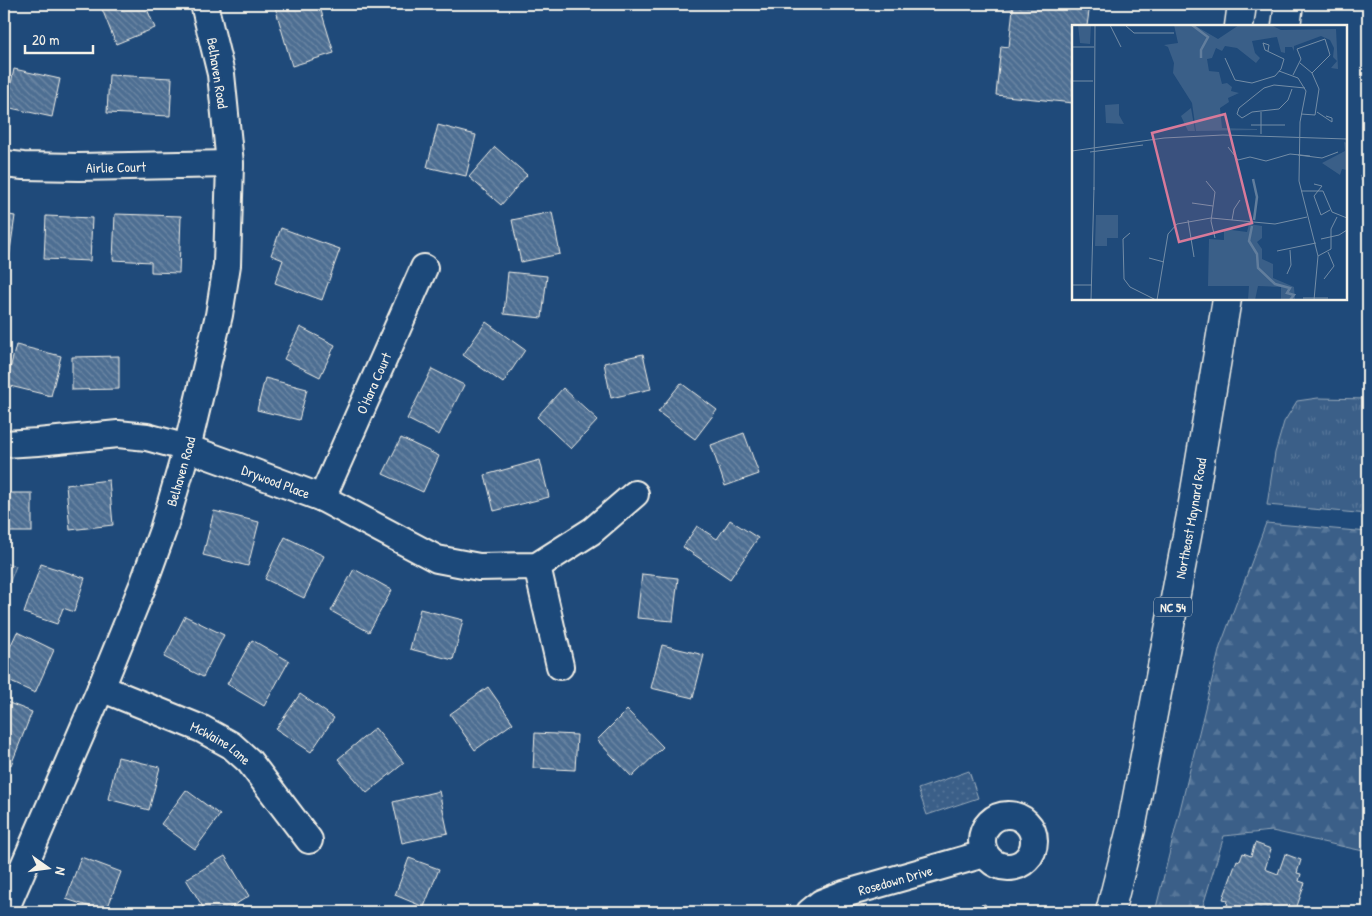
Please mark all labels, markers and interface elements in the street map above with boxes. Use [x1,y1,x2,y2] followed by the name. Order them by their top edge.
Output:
[25,22,92,54] scale bar
[1072,25,1347,300] inset map
[32,29,59,50] text: 20 m
[203,36,233,110] street label: Belhaven Road
[86,156,146,176] street label: Airlie Court
[351,349,395,417] street label: O'Hara Court
[161,434,199,508] street label: Belhaven Road
[1170,456,1210,580] street label: Northeast Maynard Road
[239,459,313,502] street label: Drywood Place
[1154,598,1192,616] road number: NC 54
[188,716,256,769] street label: McWaine Lane
[22,844,72,894] north arrow
[856,860,935,899] street label: Rosedown Drive
[51,865,71,878] text: N

